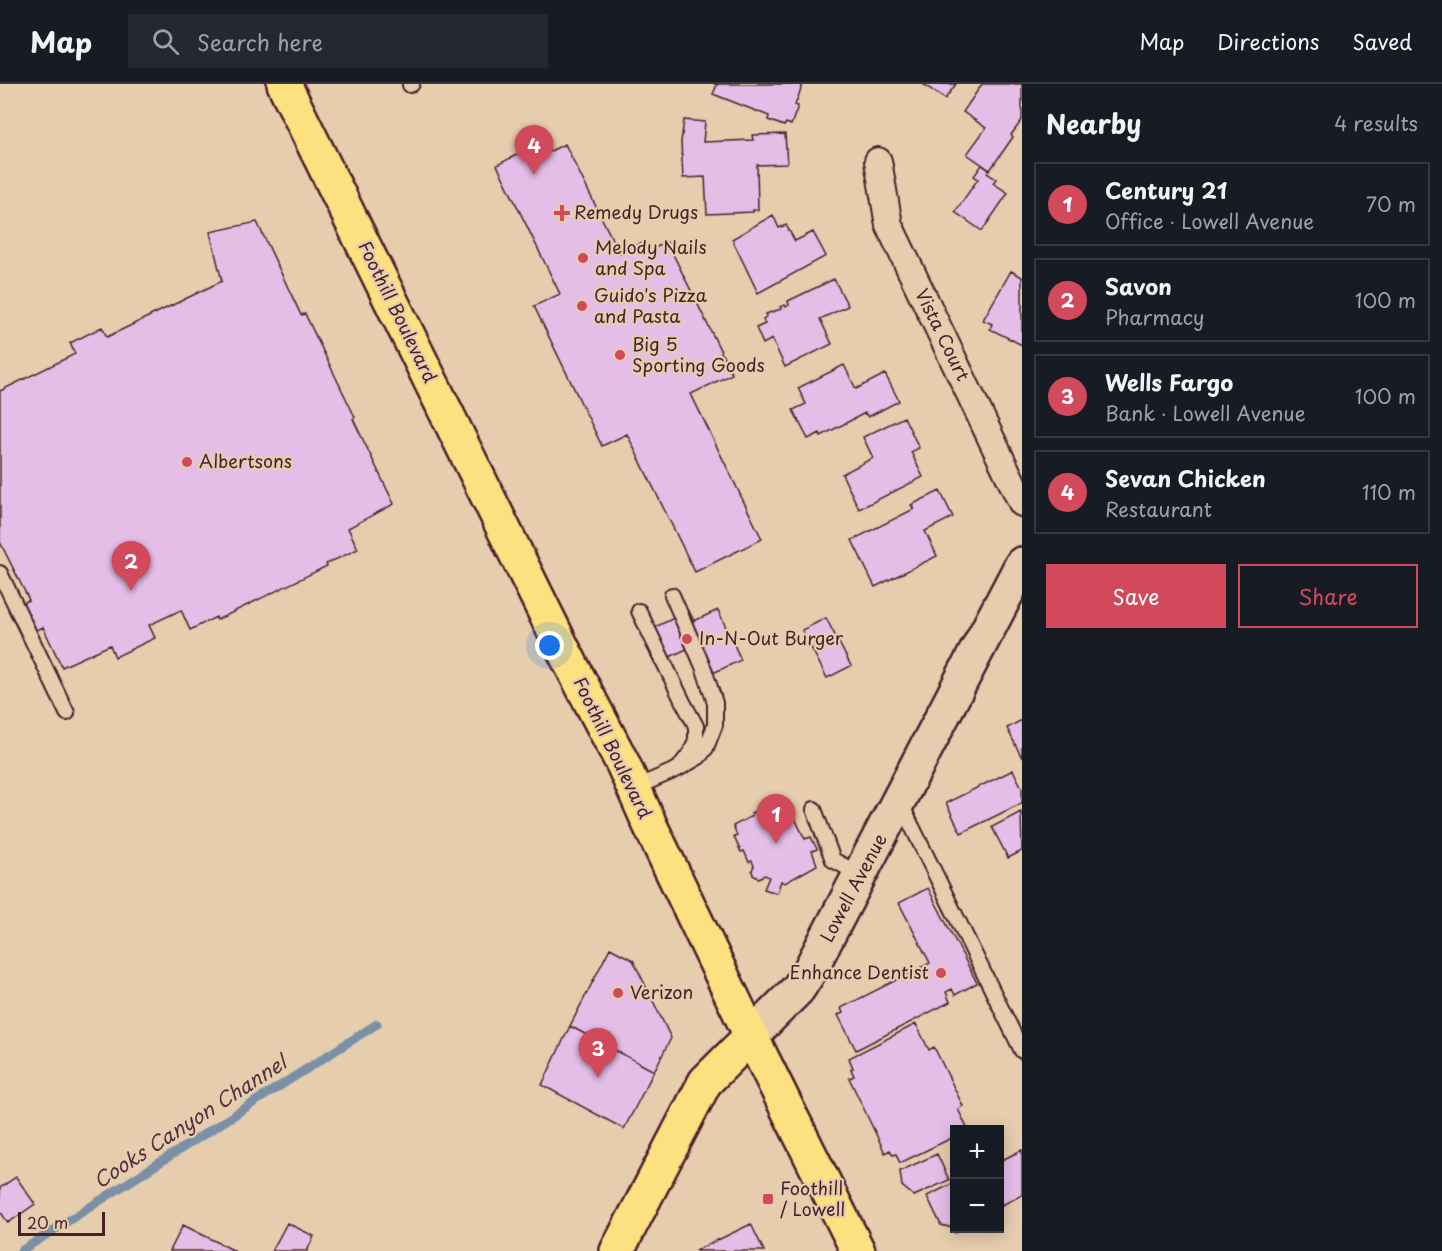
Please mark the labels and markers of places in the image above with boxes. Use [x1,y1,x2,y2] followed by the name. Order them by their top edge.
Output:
[514,126,554,175] pin: 4
[574,198,698,225] place label: Remedy Drugs
[555,206,569,220] marker: Remedy Drugs
[595,233,707,281] place label: Melody Nails and Spa
[576,251,590,265] marker: Melody Nails and Spa
[594,281,708,329] place label: Guido's Pizza and Pasta
[575,299,589,313] marker: Guido's Pizza and Pasta
[632,330,765,378] place label: Big 5 Sporting Goods
[613,348,627,362] marker: Big 5 Sporting Goods
[199,447,292,474] place label: Albertsons
[180,455,194,469] marker: Albertsons
[112,542,150,591] pin: 2
[699,624,844,651] place label: In-N-Out Burger
[680,632,694,646] marker: In-N-Out Burger
[756,794,796,844] pin: 1
[790,958,929,985] place label: Enhance Dentist
[934,966,948,980] marker: Enhance Dentist
[630,978,693,1005] place label: Verizon
[611,986,625,1000] marker: Verizon
[578,1028,618,1078] pin: 3
[780,1174,845,1222] place label: Foothill / Lowell
[761,1192,775,1206] marker: Foothill / Lowell

